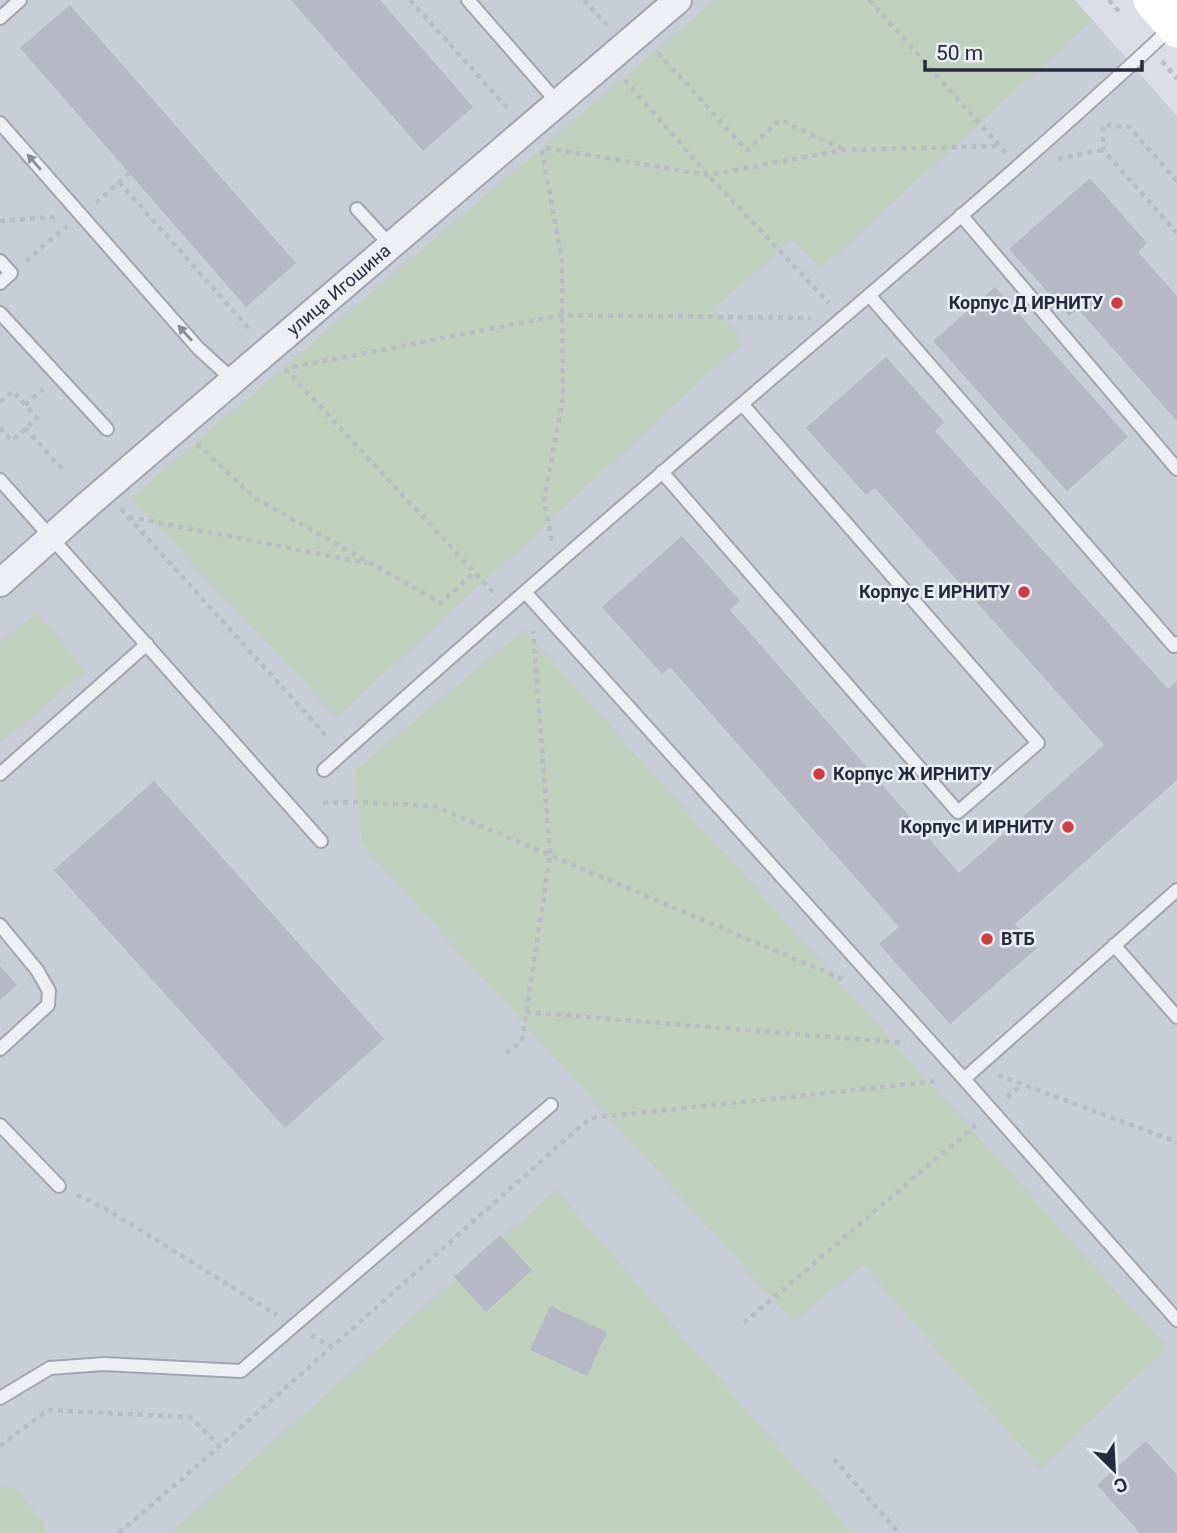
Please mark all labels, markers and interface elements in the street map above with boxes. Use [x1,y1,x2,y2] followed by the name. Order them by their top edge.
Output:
[925,28,1142,72] scale bar
[936,41,983,65] text: 50 m
[27,154,42,171] one-way arrow
[282,240,395,340] street label: улица Игошина
[949,292,1104,313] place label: Корпус Д ИРНИТУ
[1109,295,1125,311] marker: Корпус Д ИРНИТУ
[177,324,193,342] one-way arrow
[859,581,1011,602] place label: Корпус Е ИРНИТУ
[1016,584,1032,600] marker: Корпус Е ИРНИТУ
[833,763,993,784] place label: Корпус Ж ИРНИТУ
[811,766,827,782] marker: Корпус Ж ИРНИТУ
[900,816,1055,837] place label: Корпус И ИРНИТУ
[1060,819,1076,835] marker: Корпус И ИРНИТУ
[1001,928,1035,949] place label: ВТБ
[979,931,995,947] marker: ВТБ
[1079,1435,1149,1505] north arrow
[1110,1472,1131,1498] text: С

